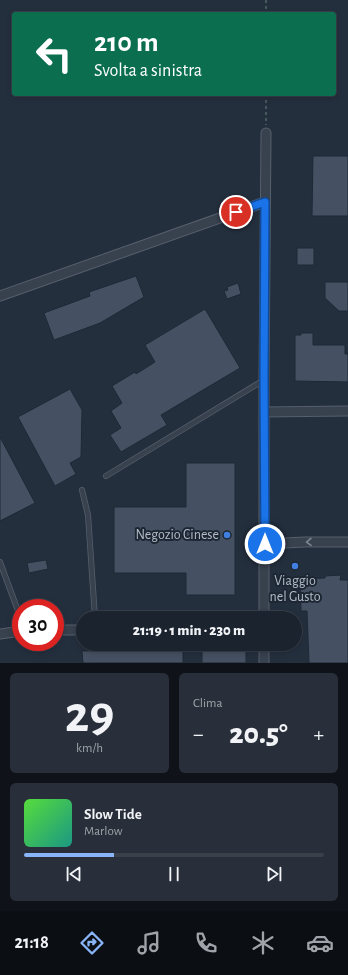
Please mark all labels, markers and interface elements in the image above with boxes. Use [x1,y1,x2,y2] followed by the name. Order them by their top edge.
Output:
[28,28,80,80] icon: left
[94,29,159,57] text: 210 m
[94,62,202,80] text: Svolta a sinistra
[219,195,253,229] pin
[225,201,247,223] icon: arrive
[244,523,286,565] position arrow
[136,528,219,542] place label: Negozio Cinese
[222,530,232,540] marker: Negozio Cinese
[306,538,312,546] one-way arrow
[290,561,300,571] marker: Viaggio nel Gusto
[269,574,321,604] place label: Viaggio nel Gusto
[12,599,64,651] speed limit sign: 30
[133,623,245,638] text: 21:19 · 1 min · 230 m
[65,689,114,741] text: 29
[193,697,223,710] text: Clima
[229,719,288,749] text: 20.5°
[193,723,204,745] text: −
[313,723,324,745] text: +
[76,742,103,755] text: km/h
[84,807,142,822] text: Slow Tide
[84,825,122,838] text: Marlow
[63,863,85,885] icon: previous
[163,863,185,885] icon: pause
[263,863,285,885] icon: next
[78,929,106,957] icon: directions
[135,929,163,957] icon: music
[192,929,220,957] icon: phone
[249,929,277,957] icon: climate
[306,929,334,957] icon: car
[14,934,49,952] text: 21:18

